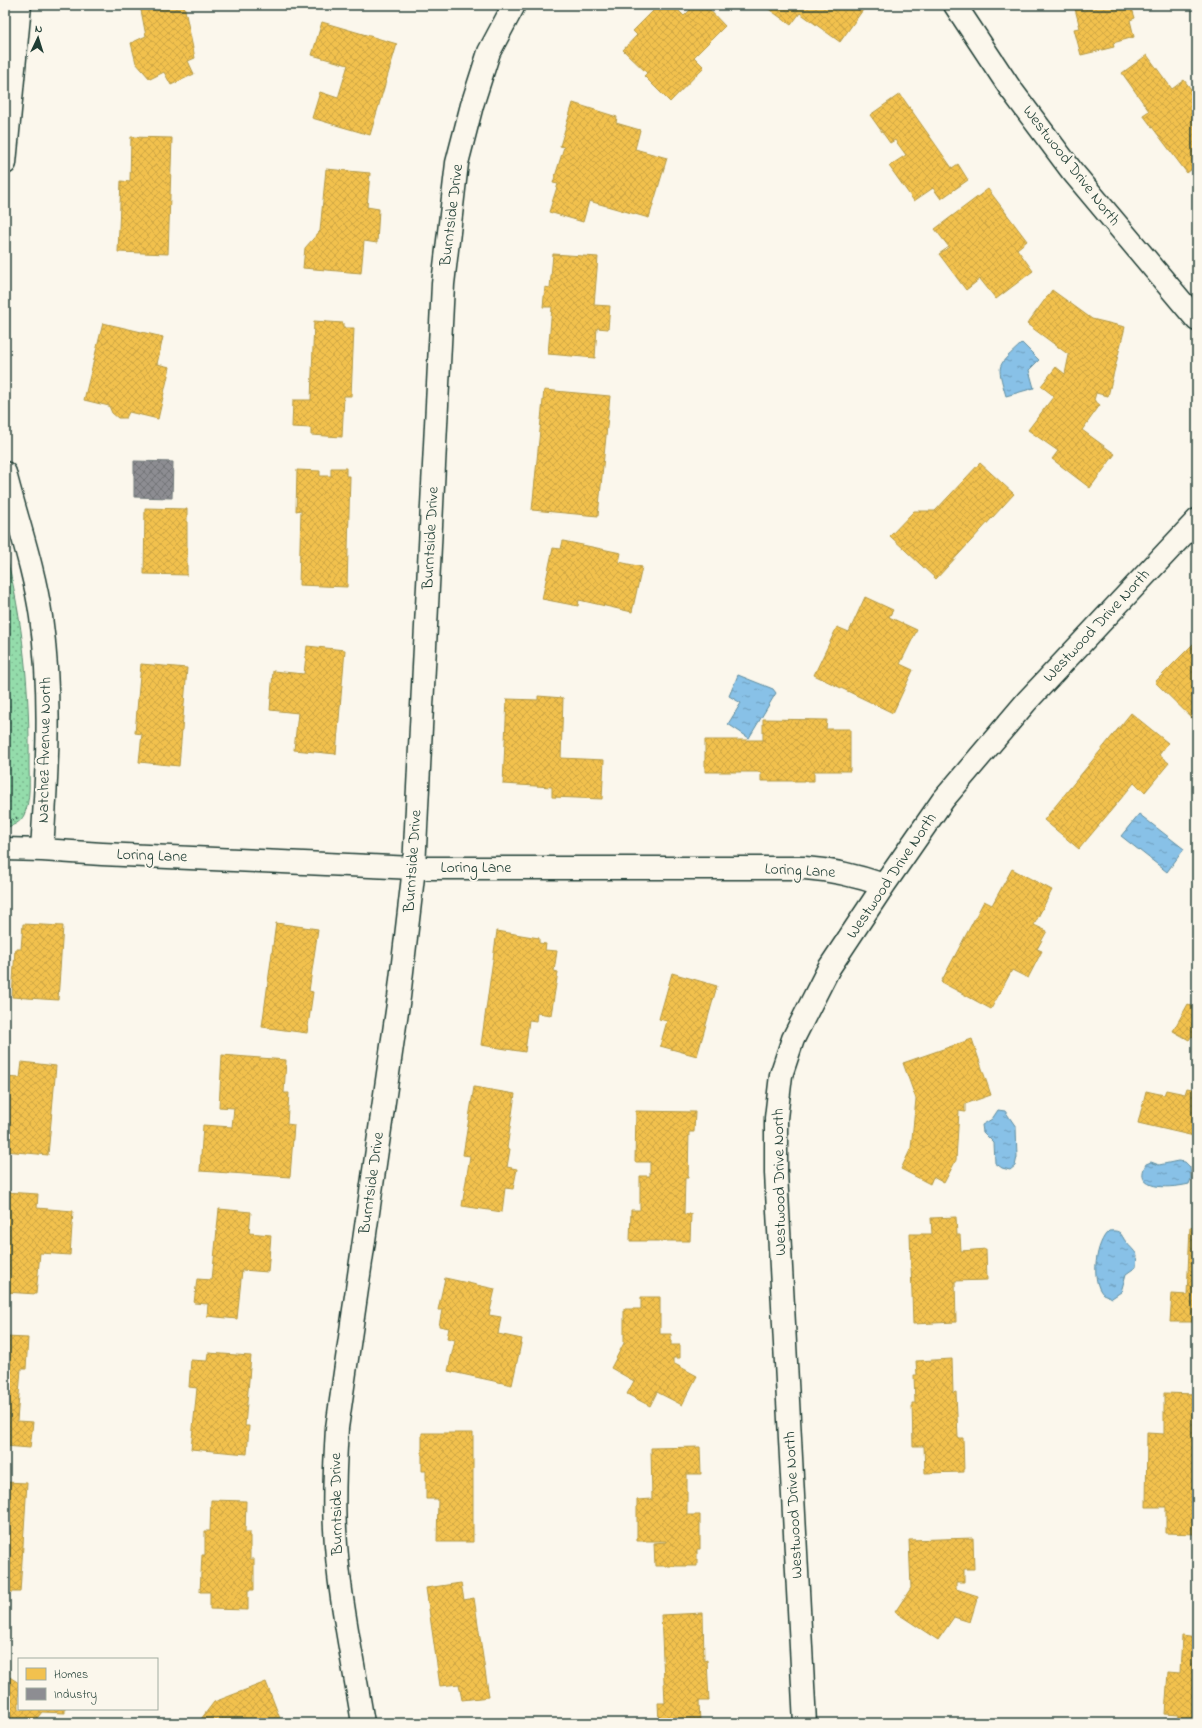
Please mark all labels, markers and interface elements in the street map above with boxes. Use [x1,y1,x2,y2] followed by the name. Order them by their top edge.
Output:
[18,18,58,58] north arrow
[34,21,43,37] text: N
[1016,100,1126,232] street label: Westwood Drive North
[434,162,470,268] street label: Burntside Drive
[416,485,446,591] street label: Burntside Drive
[1038,564,1156,688] street label: Westwood Drive North
[32,677,58,823] street label: Natchez Avenue North
[397,808,429,914] street label: Burntside Drive
[841,808,943,944] street label: Westwood Drive North
[116,843,189,869] street label: Loring Lane
[441,856,512,880] street label: Loring Lane
[764,857,837,885] street label: Loring Lane
[767,1108,793,1256] street label: Westwood Drive North
[353,1130,391,1237] street label: Burntside Drive
[778,1431,810,1579] street label: Westwood Drive North
[324,1452,350,1557] street label: Burntside Drive
[18,1658,158,1710] legend
[54,1666,88,1684] text: Homes
[54,1686,97,1705] text: Industry

